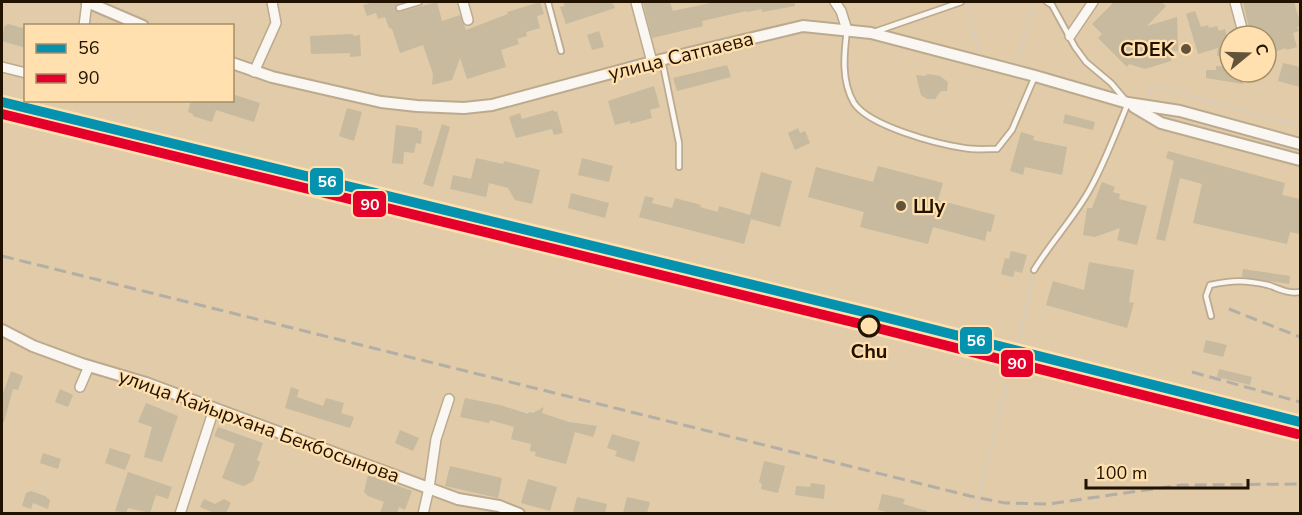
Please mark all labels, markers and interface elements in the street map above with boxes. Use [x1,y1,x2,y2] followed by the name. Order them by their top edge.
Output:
[24,24,234,102] legend
[1218,24,1278,84] north arrow
[606,25,756,87] street label: улица Сатпаева
[78,36,100,60] text: 56
[1120,36,1175,63] place label: CDEK
[1249,41,1273,58] text: С
[1179,42,1193,56] marker: CDEK
[78,66,100,90] text: 90
[309,167,344,196] line badge: 56
[317,171,337,193] text: 56
[352,190,387,218] line badge: 90
[913,193,945,220] place label: Шу
[360,194,380,216] text: 90
[894,199,908,213] marker: Шу
[858,315,880,337] marker: Chu
[959,326,993,355] line badge: 56
[966,330,986,352] text: 56
[851,338,887,365] place label: Chu
[1000,349,1034,378] line badge: 90
[1007,353,1027,375] text: 90
[115,362,403,490] street label: улица Кайырхана Бекбосынова
[1086,452,1248,490] scale bar
[1095,461,1147,485] text: 100 m

